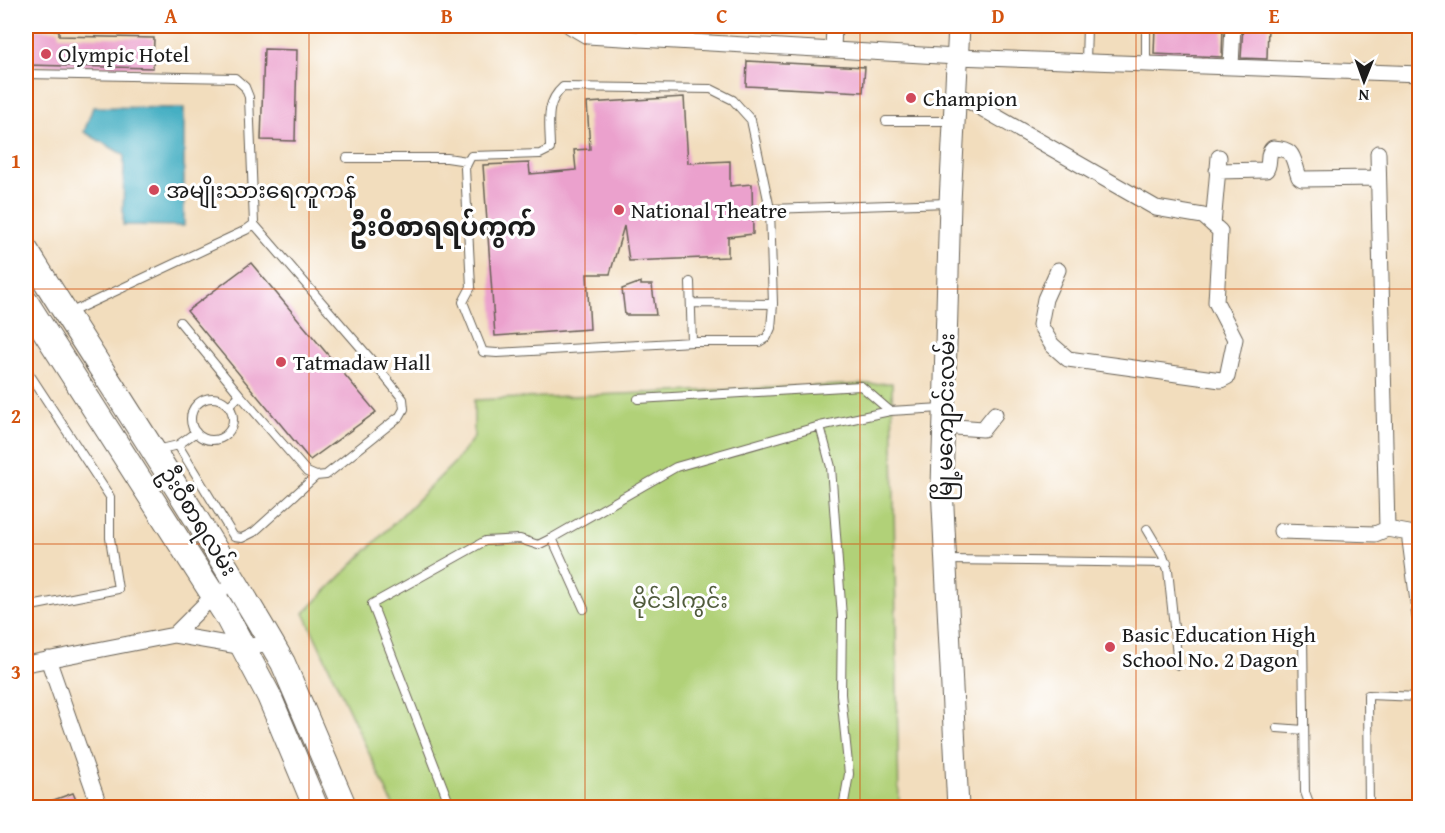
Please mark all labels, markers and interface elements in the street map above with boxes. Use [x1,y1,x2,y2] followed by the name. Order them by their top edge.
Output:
[165,1,178,30] text: A
[441,1,453,30] text: B
[716,1,728,30] text: C
[991,1,1005,30] text: D
[1269,1,1280,30] text: E
[58,38,189,70] place label: Olympic Hotel
[39,47,53,61] marker: Olympic Hotel
[1334,51,1394,111] north arrow
[923,82,1018,114] place label: Champion
[1358,84,1369,108] text: N
[904,91,918,105] marker: Champion
[11,146,21,175] text: 1
[166,174,357,209] place label: အမျိုးသားရေကူကန်
[147,183,161,197] marker: အမျိုးသားရေကူကန်
[631,194,787,226] place label: National Theatre
[612,203,626,217] marker: National Theatre
[350,207,536,249] district label: ဦးဝိစာရရပ်ကွက်
[928,333,965,501] street label: မြို့မကျောင်းလမ်း
[293,346,431,378] place label: Tatmadaw Hall
[274,355,288,369] marker: Tatmadaw Hall
[11,401,21,430] text: 2
[151,460,245,583] street label: ဦးဝီစာရလမ်း
[632,584,728,618] park label: မိုင်ဒါကွင်း
[1122,618,1316,675] place label: Basic Education High School No. 2 Dagon
[1103,640,1117,654] marker: Basic Education High School No. 2 Dagon
[11,657,21,686] text: 3

